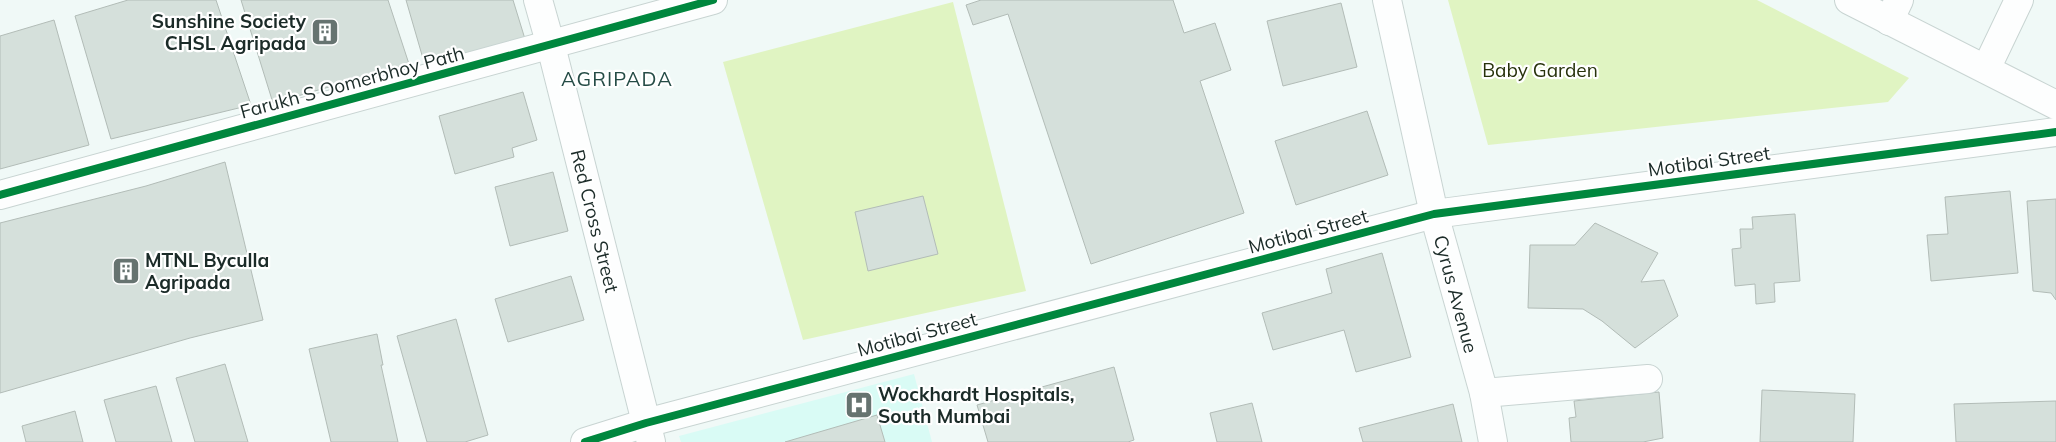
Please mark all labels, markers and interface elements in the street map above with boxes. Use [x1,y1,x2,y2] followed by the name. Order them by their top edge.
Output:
[152,9,307,55] place label: Sunshine Society CHSL Agripada
[310,17,340,47] building icon: Sunshine Society CHSL Agripada
[237,41,467,123] street label: Farukh S Oomerbhoy Path
[1482,58,1598,82] park label: Baby Garden
[561,66,673,91] district label: AGRIPADA
[1646,141,1772,181] street label: Motibai Street
[566,147,624,295] street label: Red Cross Street
[1245,203,1371,259] street label: Motibai Street
[1429,232,1483,356] street label: Cyrus Avenue
[145,248,269,294] place label: MTNL Byculla Agripada
[111,256,141,286] building icon: MTNL Byculla Agripada
[854,306,980,362] street label: Motibai Street
[878,382,1074,428] place label: Wockhardt Hospitals, South Mumbai
[844,390,874,420] hospital icon: Wockhardt Hospitals, South Mumbai

